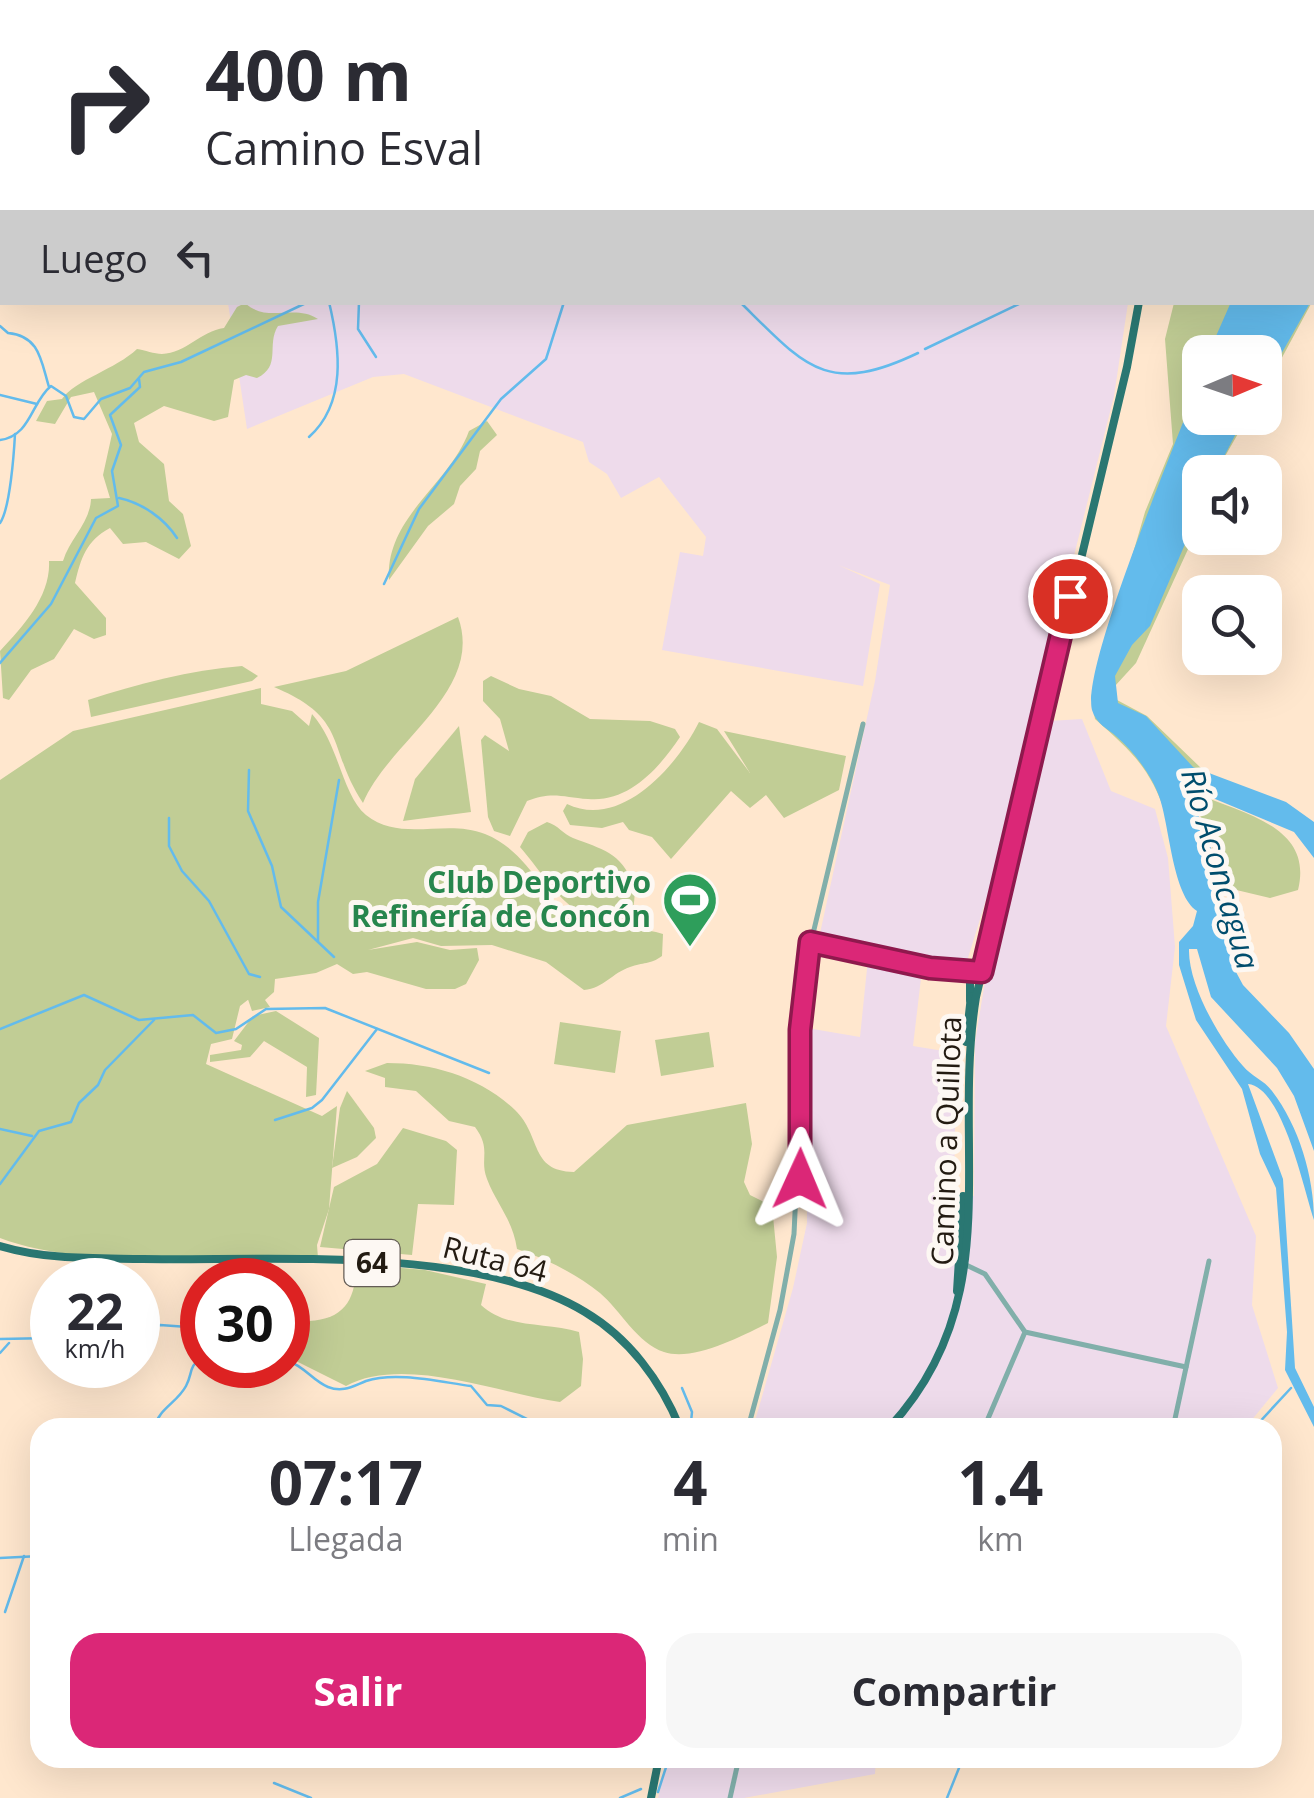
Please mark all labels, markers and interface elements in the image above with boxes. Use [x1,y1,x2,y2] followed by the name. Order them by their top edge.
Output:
[205,26,412,122] text: 400 m
[40,40,170,170] icon: right
[205,117,483,178] text: Camino Esval
[168,230,223,285] icon: left
[40,232,148,284] text: Luego
[1182,335,1282,435] north arrow
[1182,335,1282,675] map controls
[1182,455,1282,555] button: sound
[1028,554,1113,639] pin
[1043,569,1098,624] icon: arrive
[1182,575,1282,675] button: search
[1172,763,1271,974] water label: Río Aconcagua
[351,861,651,936] place label: Club Deportivo Refinería de Concón
[660,870,720,949] sports icon: Club Deportivo Refinería de Concón
[921,1016,970,1266] street label: Camino a Quillota
[748,1127,852,1231] position arrow
[439,1226,552,1291] street label: Ruta 64
[344,1240,400,1286] road number: 64
[180,1258,310,1388] speed limit sign: 30
[66,1277,124,1345] text: 22
[65,1331,125,1365] text: km/h
[269,1441,423,1523] text: 07:17
[673,1441,707,1523] text: 4
[958,1441,1043,1523] text: 1.4
[288,1517,403,1560] text: Llegada
[662,1517,719,1560] text: min
[977,1517,1024,1560] text: km
[70,1633,646,1748] button: Salir
[666,1633,1242,1748] button: Compartir

